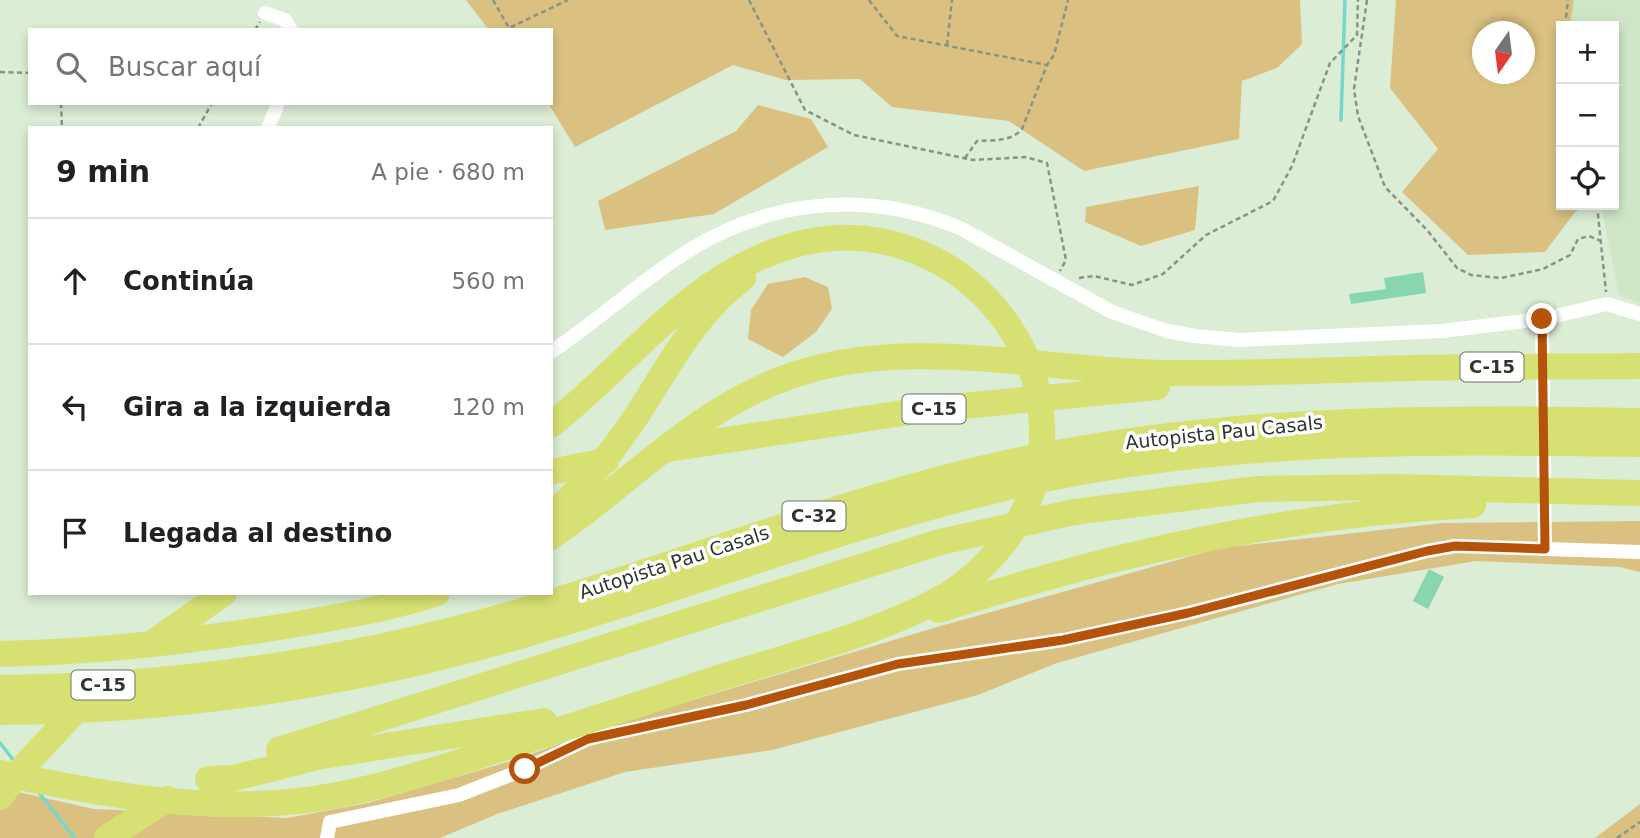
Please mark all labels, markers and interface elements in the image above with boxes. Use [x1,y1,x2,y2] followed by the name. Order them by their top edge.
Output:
[1472,21,1535,84] north arrow
[1556,21,1619,210] map controls
[1556,21,1619,84] button: +
[28,28,553,105] search box
[52,48,90,86] icon: search
[108,52,261,82] text: Buscar aquí
[1556,84,1619,147] button: −
[1556,147,1619,210] button: locate
[56,154,150,189] text: 9 min
[371,159,525,185] text: A pie · 680 m
[56,262,94,300] icon: ahead
[123,266,254,296] text: Continúa
[451,268,525,294] text: 560 m
[1526,303,1557,334] route end
[1460,352,1524,382] road number: C-15
[56,388,94,426] icon: left
[123,392,391,422] text: Gira a la izquierda
[451,394,525,420] text: 120 m
[902,394,965,424] road number: C-15
[1124,411,1324,453] street label: Autopista Pau Casals
[782,502,846,530] road number: C-32
[56,514,94,552] icon: arrive
[123,518,392,548] text: Llegada al destino
[576,521,772,603] street label: Autopista Pau Casals
[72,670,134,700] road number: C-15
[509,753,540,784] route start

